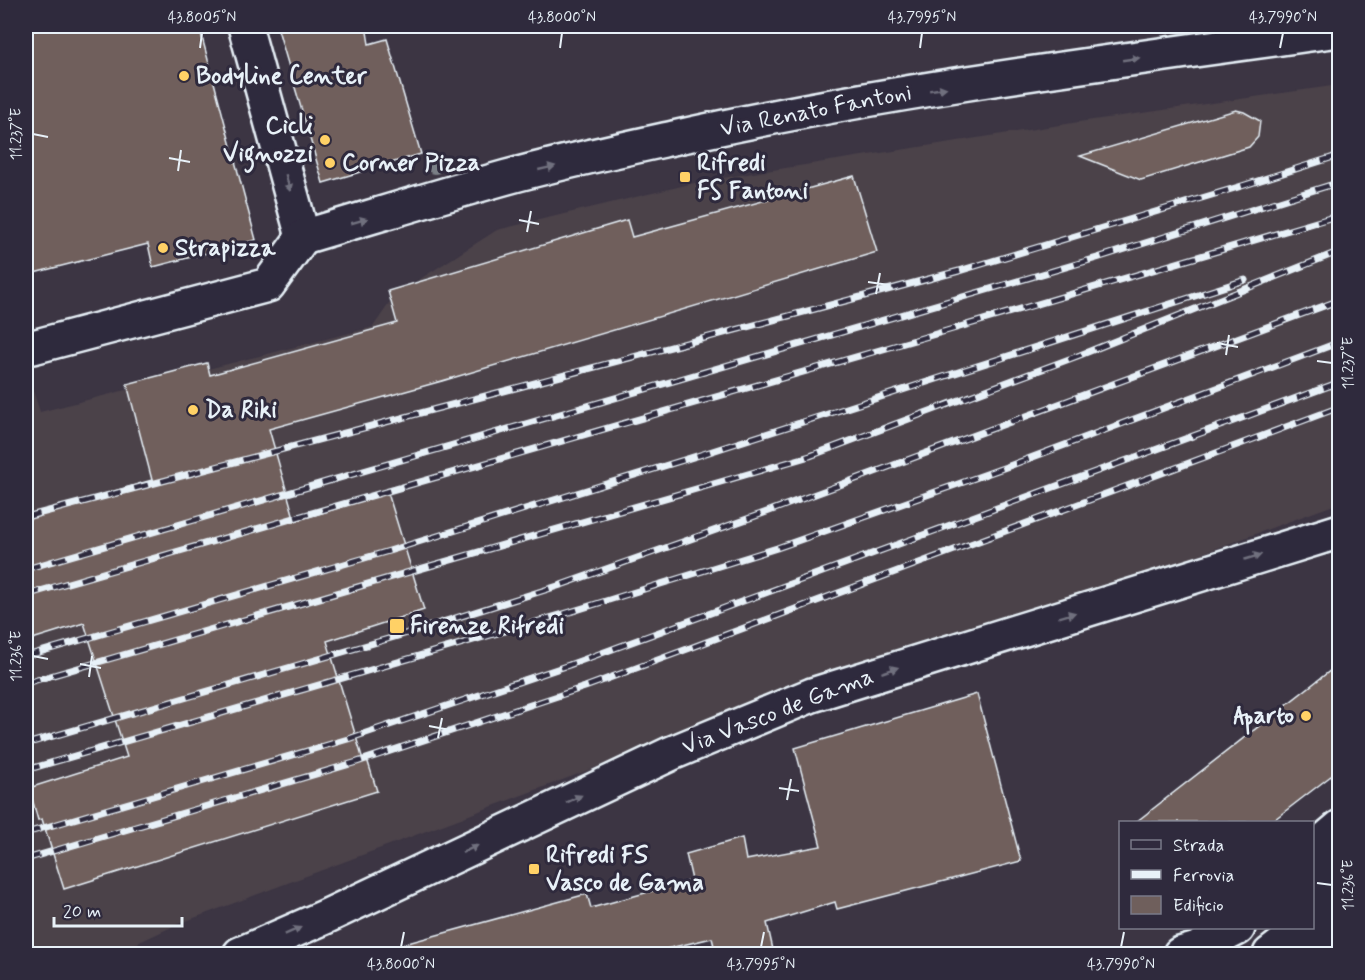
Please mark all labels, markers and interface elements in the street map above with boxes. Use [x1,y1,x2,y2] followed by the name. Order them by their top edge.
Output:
[168,8,236,28] text: 43.8005°N
[528,8,596,28] text: 43.8000°N
[888,8,956,28] text: 43.7995°N
[1249,8,1317,28] text: 43.7990°N
[1121,54,1140,63] one-way arrow
[196,61,368,92] place label: Bodyline Center
[177,69,191,83] marker: Bodyline Center
[718,77,914,145] street label: Via Renato Fantoni
[929,84,948,93] one-way arrow
[7,107,27,160] text: 11.237°E
[223,111,313,173] place label: Cicli Vignozzi
[318,133,332,147] marker: Cicli Vignozzi
[342,148,480,179] place label: Corner Pizza
[697,148,808,207] place label: Rifredi FS Fantoni
[323,156,337,170] marker: Corner Pizza
[538,162,556,172] one-way arrow
[678,170,692,184] marker: Rifredi FS Fantoni
[284,174,293,192] one-way arrow
[350,216,368,225] one-way arrow
[175,233,276,264] place label: Strapizza
[156,241,170,255] marker: Strapizza
[1339,336,1359,389] text: 11.237°E
[205,395,277,426] place label: Da Riki
[186,403,200,417] marker: Da Riki
[1244,552,1262,562] one-way arrow
[1058,610,1076,619] one-way arrow
[410,611,564,642] place label: Firenze Rifredi
[388,617,406,635] marker: Firenze Rifredi
[7,630,27,682] text: 11.236°E
[678,661,878,763] street label: Via Vasco de Gama
[881,665,899,675] one-way arrow
[1233,701,1294,735] place label: Aparto
[1299,709,1313,723] marker: Aparto
[566,795,583,804] one-way arrow
[1119,821,1314,929] legend
[1173,834,1224,858] text: Strada
[546,840,704,899] place label: Rifredi FS Vasco de Gama
[462,844,479,853] one-way arrow
[1339,859,1359,911] text: 11.236°E
[527,862,541,876] marker: Rifredi FS Vasco de Gama
[1173,864,1234,888] text: Ferrovia
[54,890,182,928] scale bar
[1173,894,1224,918] text: Edificio
[63,900,101,924] text: 20 m
[285,926,303,936] one-way arrow
[367,955,435,975] text: 43.8000°N
[727,955,795,975] text: 43.7995°N
[1087,955,1155,975] text: 43.7990°N

